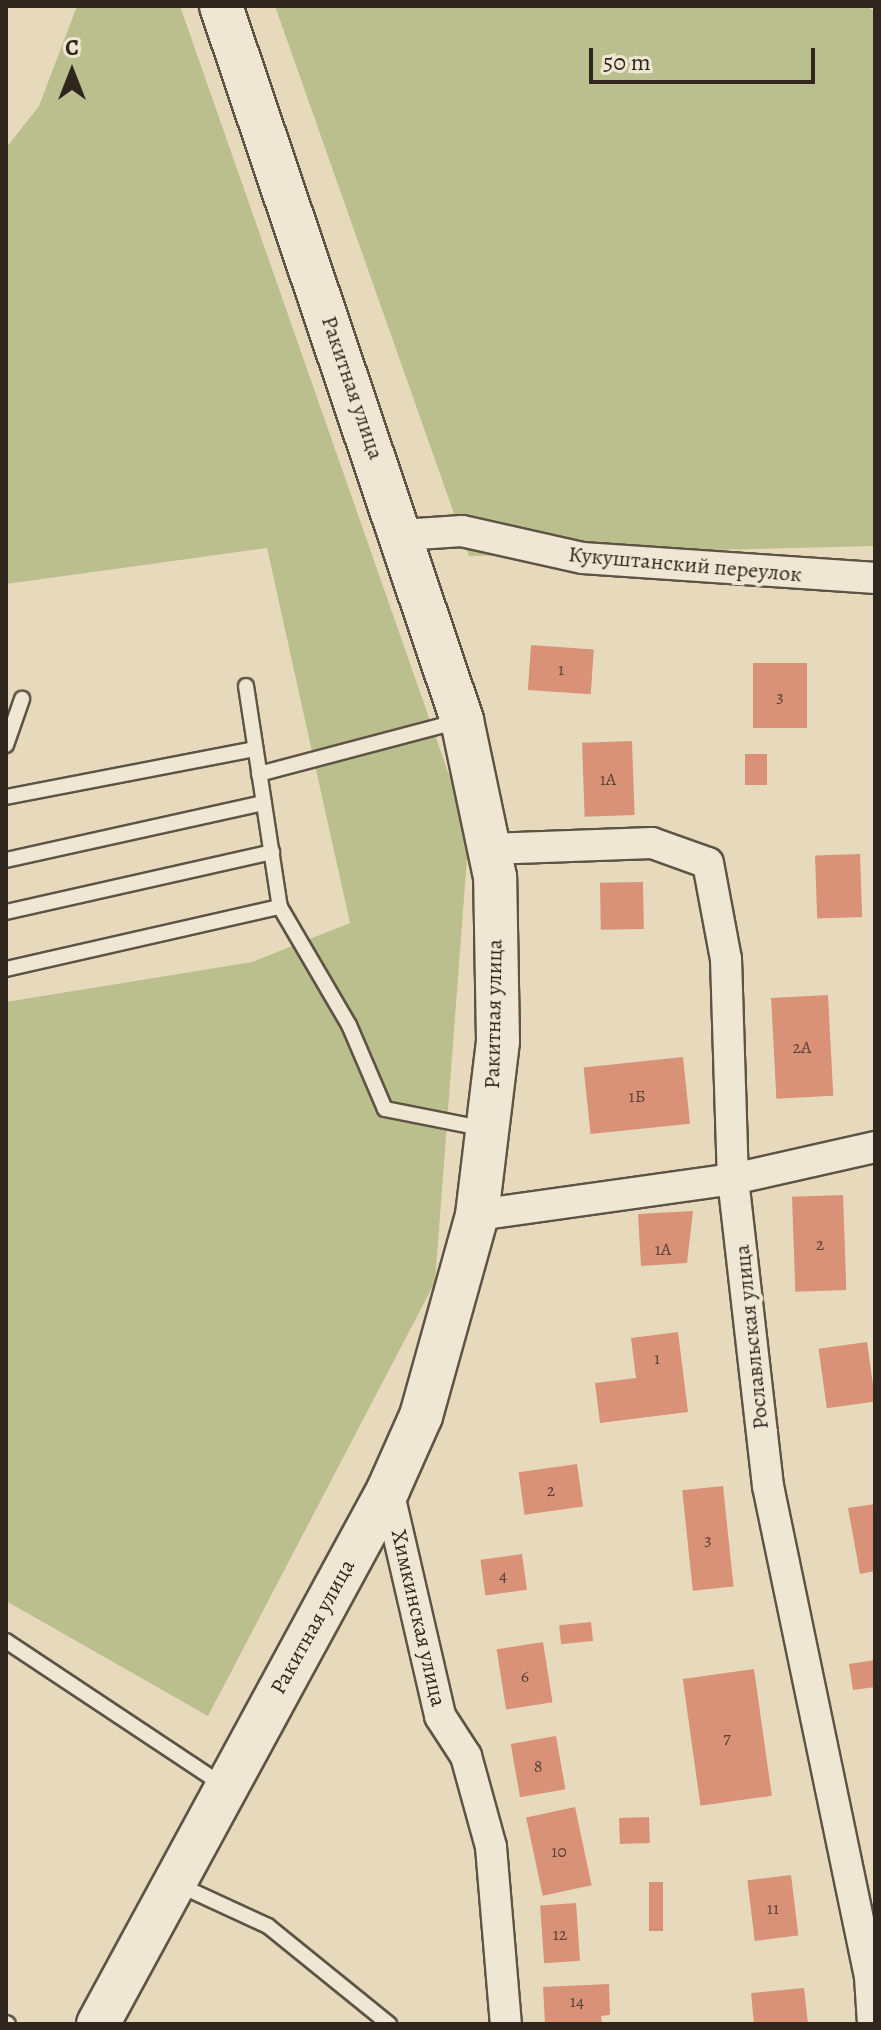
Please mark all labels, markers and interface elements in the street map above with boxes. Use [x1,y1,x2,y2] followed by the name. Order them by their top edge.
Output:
[32,32,112,112] north arrow
[593,32,819,82] scale bar
[65,33,79,63] text: С
[603,46,651,78] text: 50 m
[315,313,389,463] street label: Ракитная улица
[567,542,803,588] street label: Кукуштанский переулок
[558,658,564,680] house number: 1
[776,685,784,707] house number: 3
[600,768,616,790] house number: 1А
[479,939,509,1089] street label: Ракитная улица
[792,1036,812,1058] house number: 2А
[629,1085,645,1107] house number: 1Б
[816,1233,824,1255] house number: 2
[655,1238,671,1260] house number: 1А
[729,1243,775,1431] street label: Рославльская улица
[654,1347,660,1369] house number: 1
[547,1479,555,1501] house number: 2
[385,1527,451,1709] street label: Химкинская улица
[704,1528,712,1550] house number: 3
[265,1555,361,1699] street label: Ракитная улица
[499,1564,507,1586] house number: 4
[521,1665,529,1687] house number: 6
[723,1726,731,1748] house number: 7
[534,1755,542,1777] house number: 8
[551,1840,567,1862] house number: 10
[767,1897,779,1919] house number: 11
[553,1923,567,1945] house number: 12
[570,1990,584,2012] house number: 14

